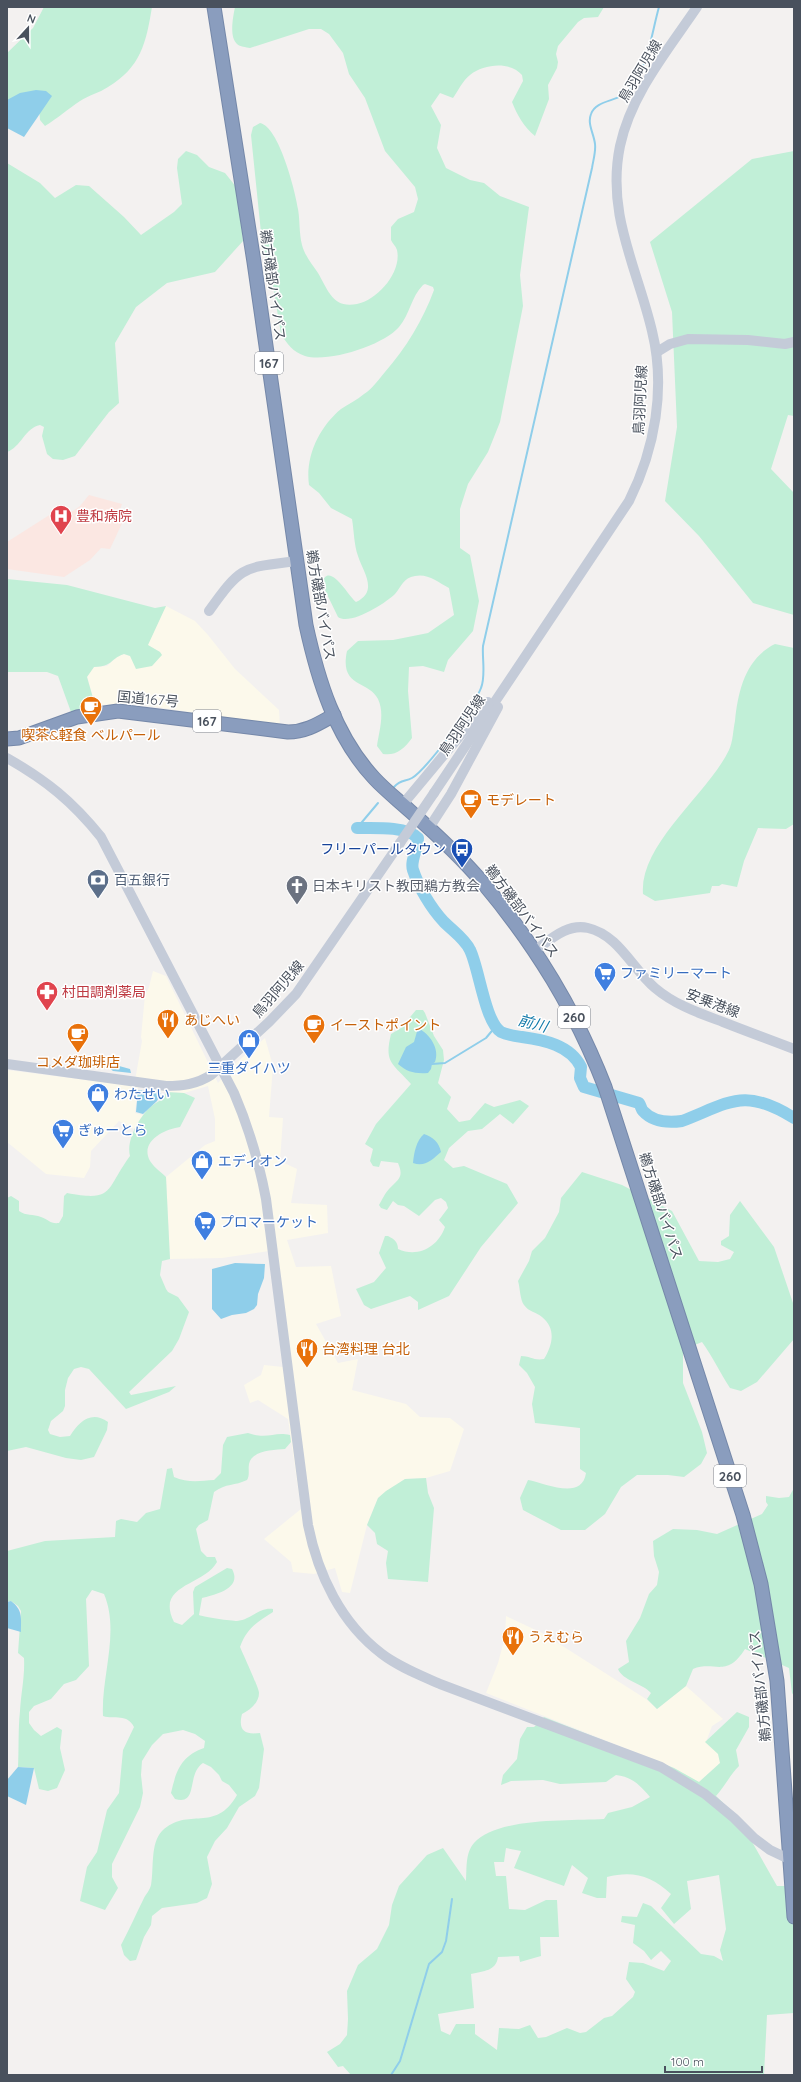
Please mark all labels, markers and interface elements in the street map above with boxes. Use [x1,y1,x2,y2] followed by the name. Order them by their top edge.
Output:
[8,8,48,48] north arrow
[25,11,38,27] text: N
[614,36,666,106] street label: 鳥羽阿児線
[256,228,290,342] street label: 鵜方磯部バイパス
[255,352,283,374] road number: 167
[629,365,651,435] street label: 鳥羽阿児線
[48,503,74,536] hospital icon: 豊和病院
[76,507,132,525] place label: 豊和病院
[302,548,340,662] street label: 鵜方磯部バイパス
[116,687,180,711] street label: 国道167号
[435,691,489,759] street label: 鳥羽阿児線
[78,694,104,727] cafe icon: 喫茶&軽食 ベルパール
[193,710,221,732] road number: 167
[21,726,161,744] place label: 喫茶&軽食 ベルパール
[458,787,484,820] cafe icon: モデレート
[486,791,556,809] place label: モデレート
[449,836,475,869] bus stop icon: フリーパールタウン
[320,840,446,858] place label: フリーパールタウン
[481,861,563,961] street label: 鵜方磯部バイパス
[85,867,111,900] bank icon: 百五銀行
[114,871,170,889] place label: 百五銀行
[284,873,310,906] church icon: 日本キリスト教団鵜方教会
[312,877,480,895] place label: 日本キリスト教団鵜方教会
[248,957,308,1021] street label: 鳥羽阿児線
[592,960,618,993] supermarket icon: ファミリーマート
[620,964,732,982] place label: ファミリーマート
[34,979,60,1012] pharmacy icon: 村田調剤薬局
[62,983,146,1001] place label: 村田調剤薬局
[684,985,742,1021] street label: 安乗港線
[558,1006,590,1028] road number: 260
[155,1007,181,1040] restaurant icon: あじへい
[516,1010,552,1037] water label: 前川
[184,1011,240,1029] place label: あじへい
[301,1012,327,1045] cafe icon: イーストポイント
[330,1016,441,1034] place label: イーストポイント
[65,1021,91,1054] cafe icon: コメダ珈琲店
[236,1027,262,1060] shop icon: 三重ダイハツ
[36,1053,120,1071] place label: コメダ珈琲店
[207,1059,291,1077] place label: 三重ダイハツ
[85,1081,111,1114] shop icon: わたせい
[114,1085,170,1103] place label: わたせい
[50,1117,76,1150] supermarket icon: ぎゅーとら
[78,1121,148,1139] place label: ぎゅーとら
[189,1148,215,1181] shop icon: エディオン
[635,1150,687,1262] street label: 鵜方磯部バイパス
[218,1152,287,1170] place label: エディオン
[192,1209,218,1242] supermarket icon: プロマーケット
[220,1213,318,1231] place label: プロマーケット
[294,1336,320,1369] restaurant icon: 台湾料理 台北
[322,1340,410,1358] place label: 台湾料理 台北
[714,1465,746,1487] road number: 260
[500,1624,526,1657] restaurant icon: うえむら
[528,1628,584,1646] place label: うえむら
[745,1629,775,1743] street label: 鵜方磯部バイパス
[665,2048,762,2074] scale bar
[671,2054,704,2069] text: 100 m

